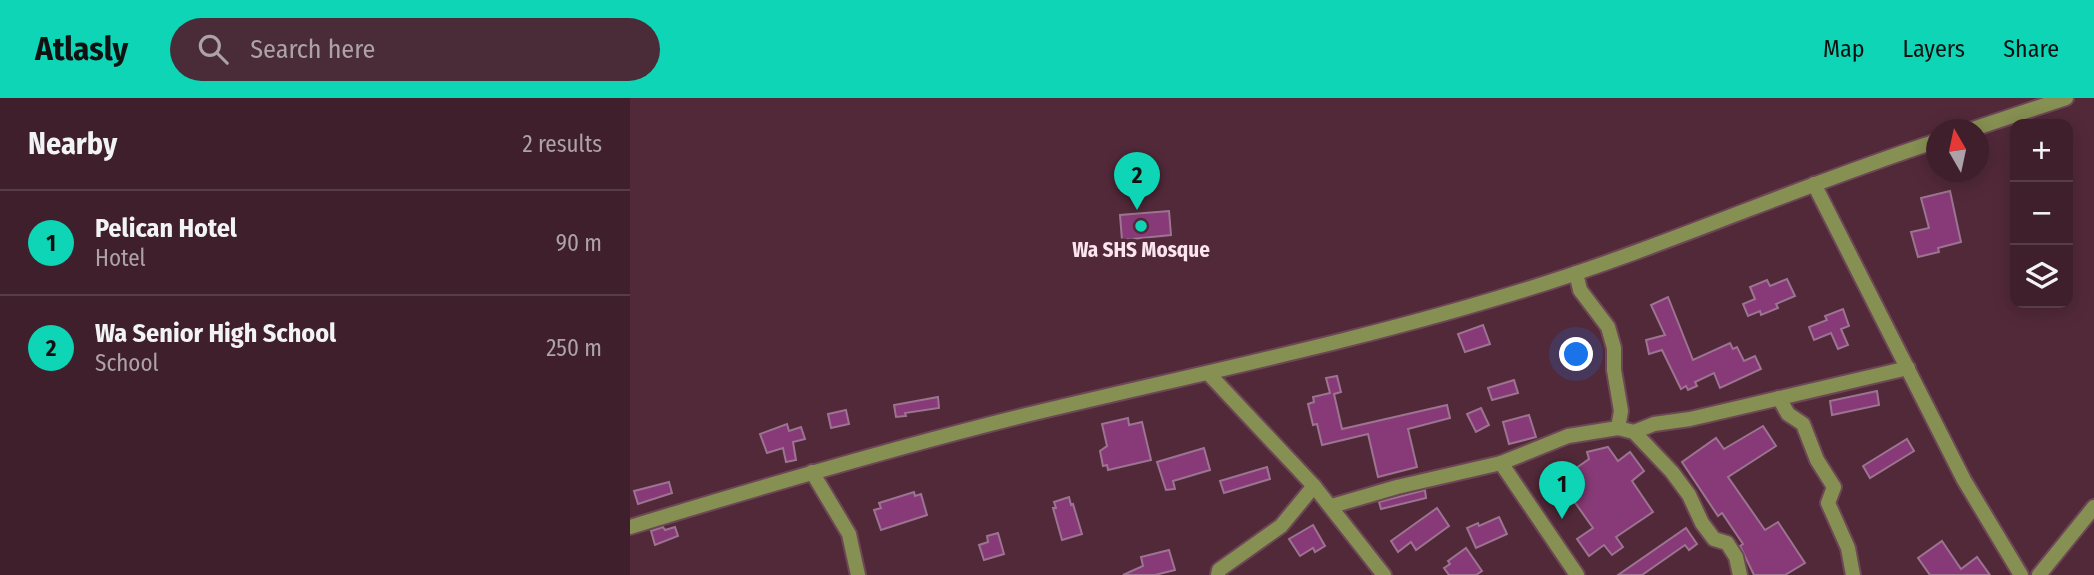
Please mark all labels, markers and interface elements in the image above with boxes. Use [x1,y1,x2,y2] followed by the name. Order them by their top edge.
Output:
[170,18,660,81] search box
[35,29,128,69] text: Atlasly
[194,30,232,68] icon: search
[250,34,375,65] text: Search here
[1823,35,1865,63] text: Map
[1903,35,1965,63] text: Layers
[2003,35,2059,63] text: Share
[1926,119,1989,182] north arrow
[2010,119,2073,308] map controls
[2010,119,2073,182] button: +
[28,126,117,162] text: Nearby
[522,130,602,158] text: 2 results
[1114,152,1160,210] pin: 2
[2010,182,2073,245] button: −
[95,213,237,244] text: Pelican Hotel
[1133,218,1149,234] marker: Wa SHS Mosque
[46,229,56,257] text: 1
[556,229,602,257] text: 90 m
[1072,237,1210,263] place label: Wa SHS Mosque
[95,244,146,272] text: Hotel
[2010,245,2073,308] button: layers
[95,318,336,349] text: Wa Senior High School
[46,334,56,362] text: 2
[546,334,602,362] text: 250 m
[1559,337,1593,371] your location
[95,349,159,377] text: School
[1539,461,1585,519] pin: 1

